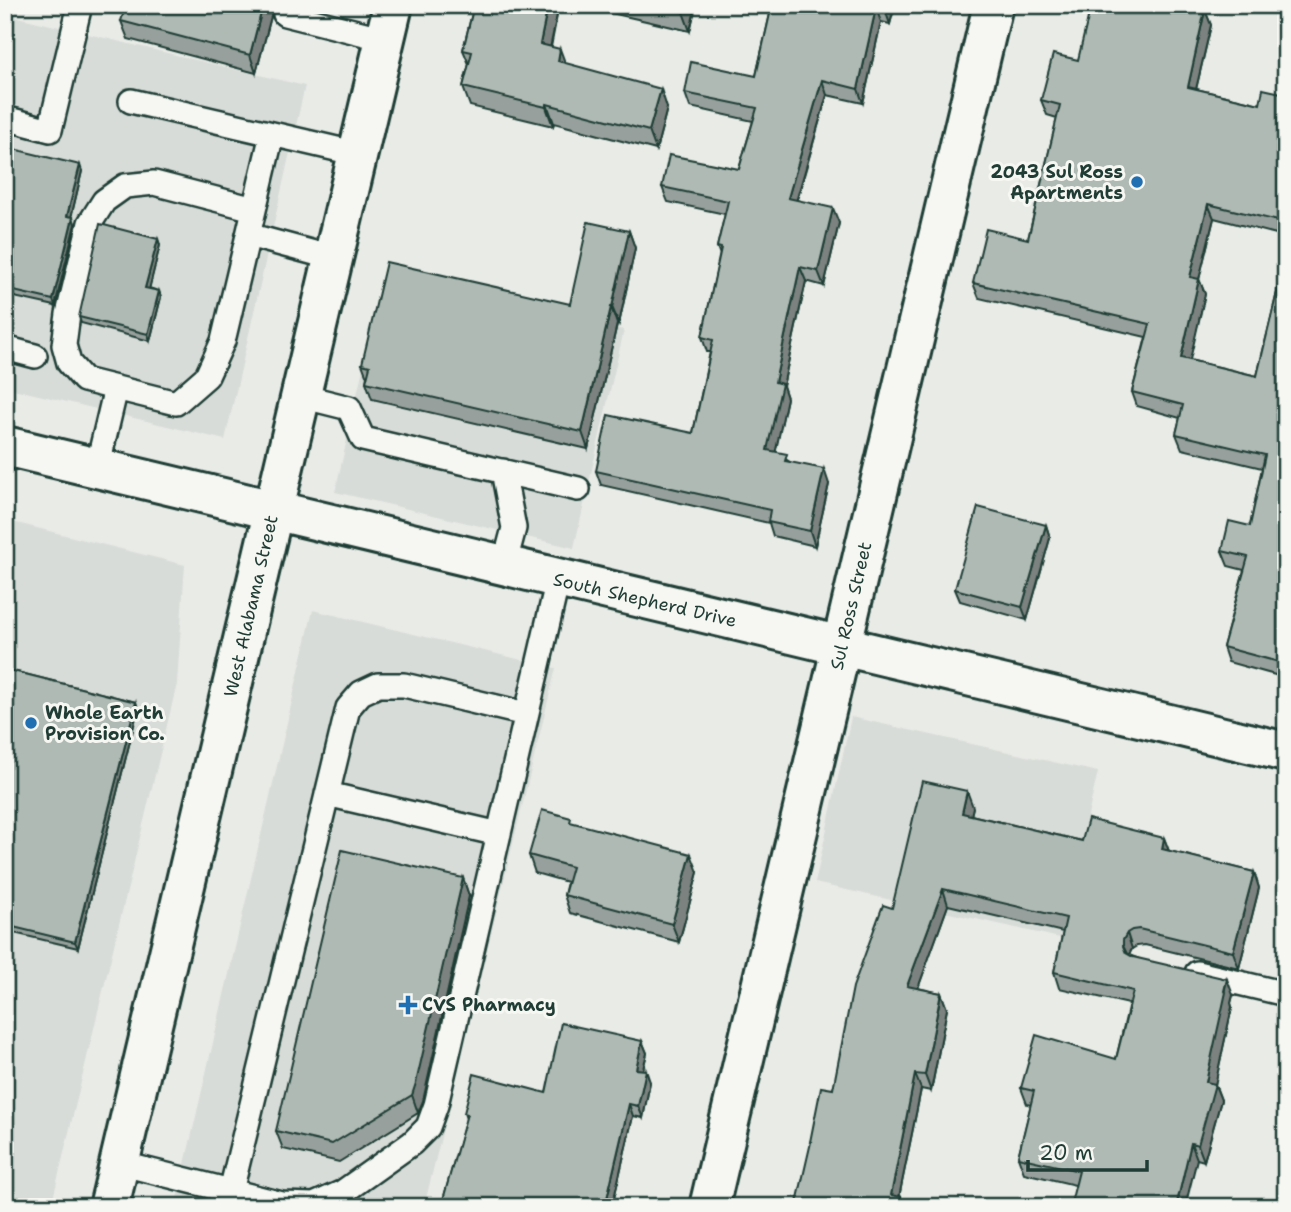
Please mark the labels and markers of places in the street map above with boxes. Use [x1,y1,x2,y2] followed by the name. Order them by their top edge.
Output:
[990,160,1123,205] place label: 2043 Sul Ross Apartments
[1129,174,1145,190] marker: 2043 Sul Ross Apartments
[45,701,165,746] place label: Whole Earth Provision Co.
[23,715,39,731] marker: Whole Earth Provision Co.
[422,993,556,1017] place label: CVS Pharmacy
[400,997,416,1013] marker: CVS Pharmacy

